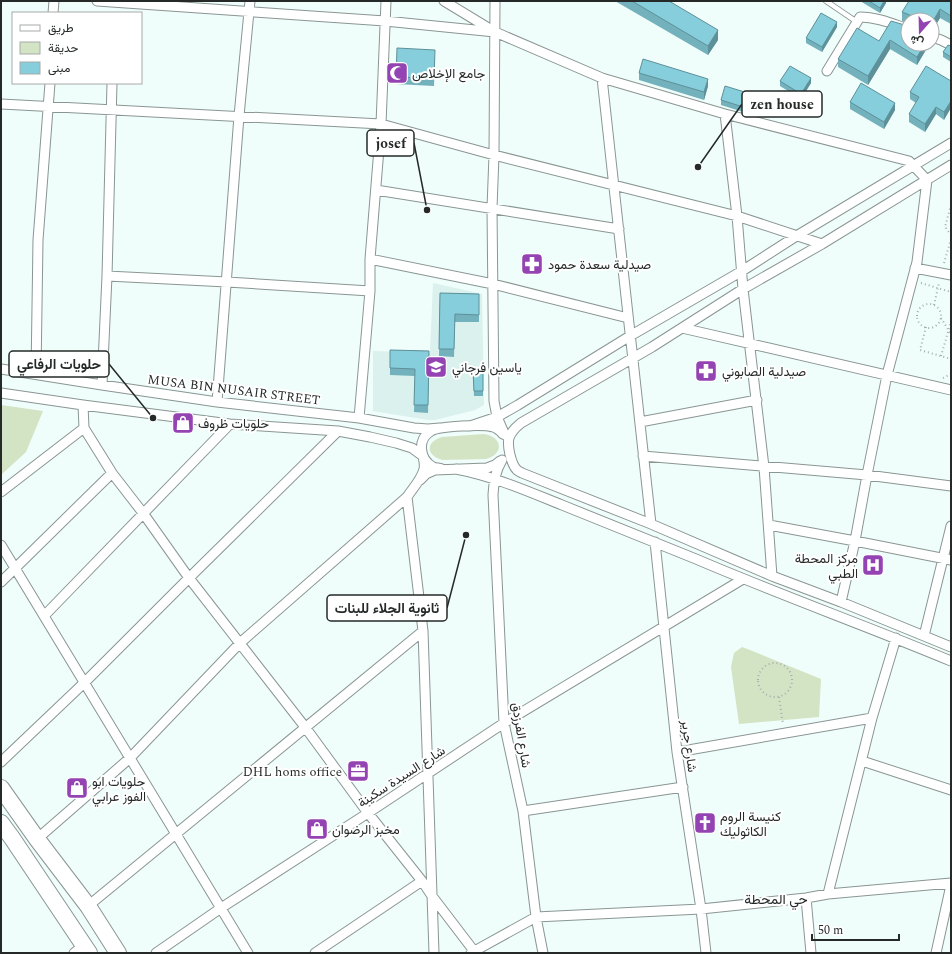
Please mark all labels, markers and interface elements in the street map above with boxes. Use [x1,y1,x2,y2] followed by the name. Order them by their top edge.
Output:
[12,12,142,84] legend
[900,12,940,52] north arrow
[48,19,74,38] text: طريق
[908,31,926,51] text: ش
[48,39,78,58] text: حديقة
[48,59,70,78] text: مبنى
[384,60,410,86] mosque icon: جامع الإخلاص
[412,64,486,84] place label: جامع الإخلاص
[742,91,822,117] callout: zen house
[750,94,814,115] text: zen house
[367,130,414,156] callout: josef
[376,133,407,154] text: josef
[519,251,545,277] pharmacy icon: صيدلية سعدة حمود
[548,255,651,275] place label: صيدلية سعدة حمود
[9,351,109,377] callout: حلويات الرفاعي
[17,354,102,376] text: حلويات الرفاعي
[423,354,449,380] school or university icon: ياسين فرجاني
[452,358,522,378] place label: ياسين فرجاني
[693,358,719,384] pharmacy icon: صيدلية الصابوني
[722,362,806,382] place label: صيدلية الصابوني
[146,369,322,411] street label: MUSA BIN NUSAIR STREET
[170,410,196,436] shop icon: حلويات ظروف
[198,414,269,434] place label: حلويات ظروف
[795,549,858,584] place label: مركز المحطة الطبي
[860,552,886,578] hospital icon: مركز المحطة الطبي
[327,595,447,621] callout: ثانوية الجلاء للبنات
[335,598,440,619] text: ثانوية الجلاء للبنات
[506,701,536,769] street label: شارع الفرزدق
[676,718,702,773] street label: شارع جرير
[354,741,449,813] street label: شارع السيدة سكينة
[345,758,371,784] office icon: DHL homs office
[243,762,342,782] place label: DHL homs office
[92,772,146,807] place label: حلويات ابو الفوز عرابي
[64,775,90,801] shop icon: حلويات ابو الفوز عرابي
[720,807,781,842] place label: كنيسة الروم الكاثوليك
[692,810,718,836] church icon: كنيسة الروم الكاثوليك
[304,816,330,842] shop icon: مخبز الرضوان
[332,820,400,840] place label: مخبز الرضوان
[744,889,808,911] district label: حي المحطة
[812,916,899,942] scale bar
[818,921,843,940] text: 50 m

